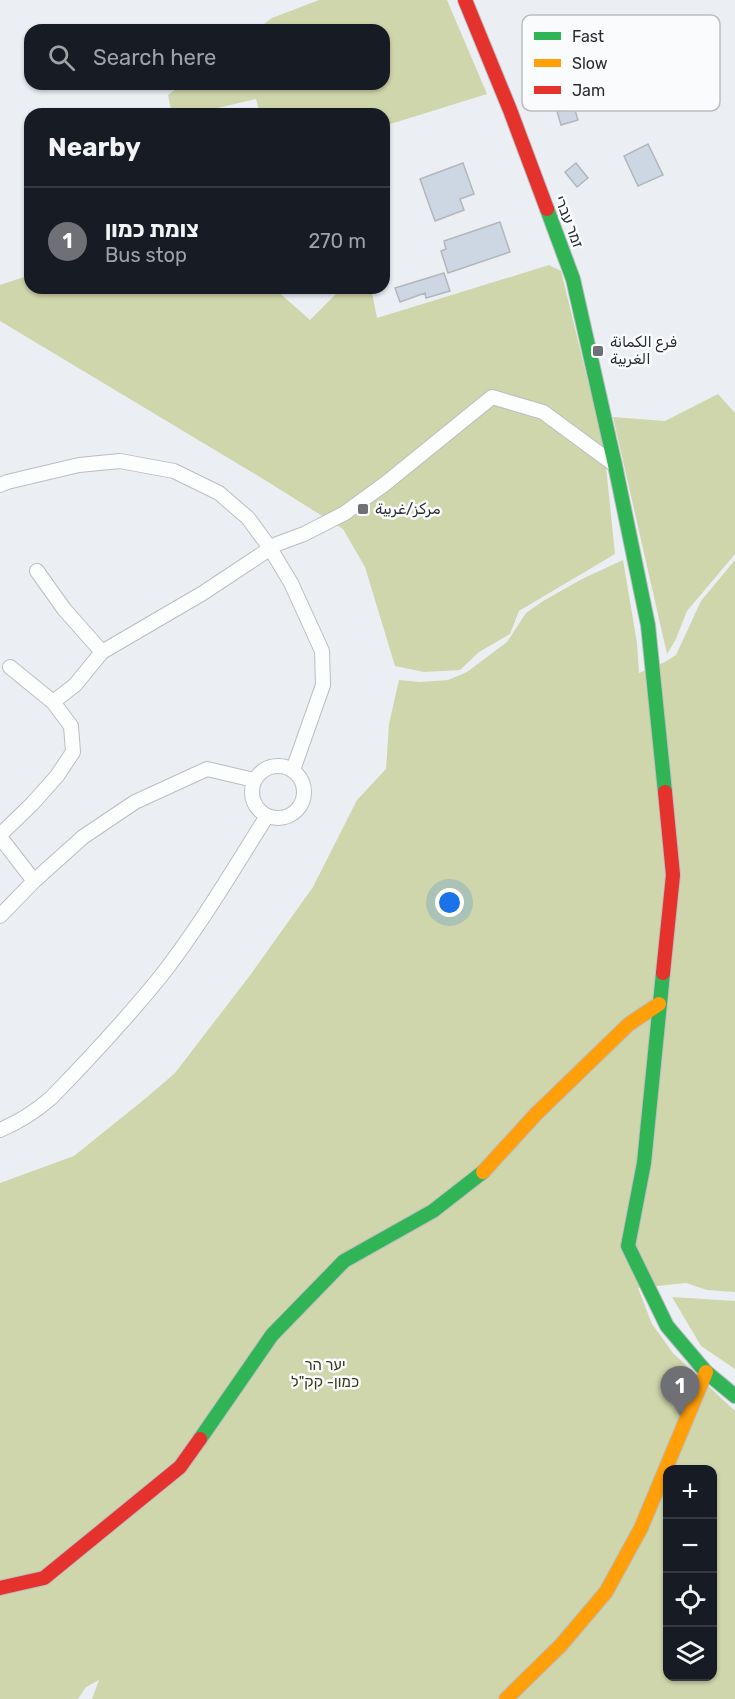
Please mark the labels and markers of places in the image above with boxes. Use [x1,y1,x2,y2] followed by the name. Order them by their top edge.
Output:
[610,333,677,368] place label: فرع الكمانة الغربية
[591,344,605,358] marker: فرع الكمانة الغربية
[375,500,440,518] place label: مركز/غربية
[356,502,370,516] marker: مركز/غربية
[660,1366,700,1416] pin: 1

